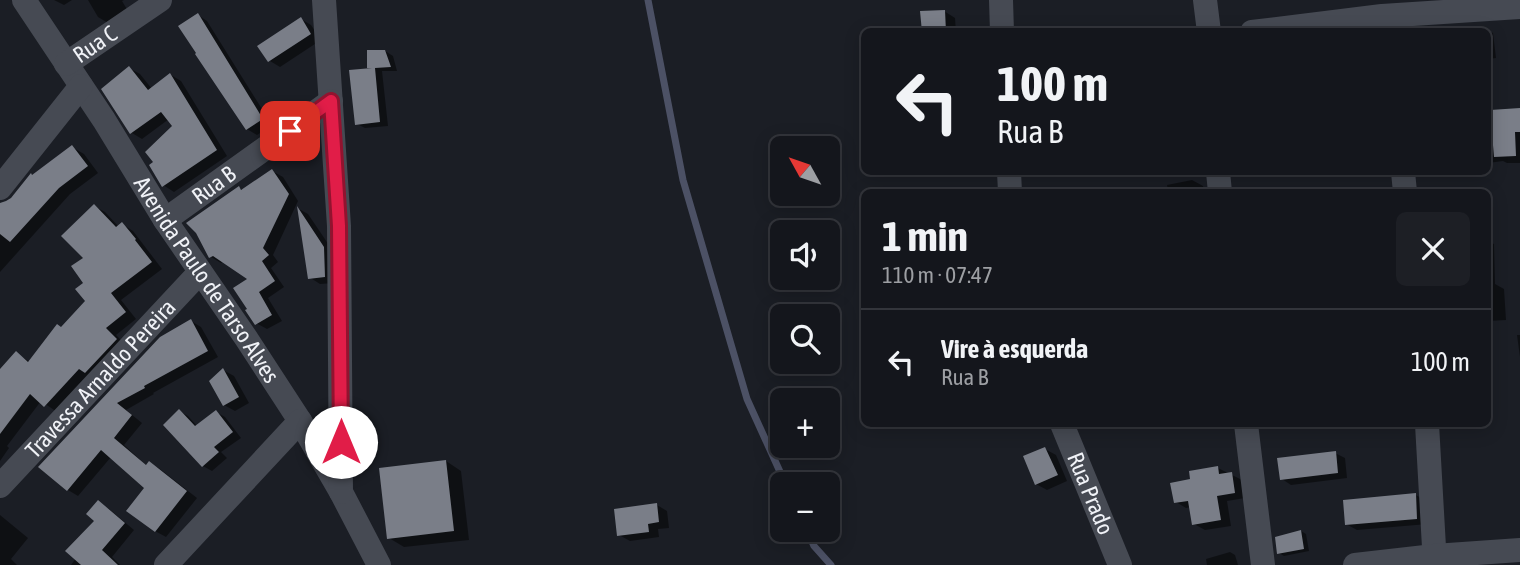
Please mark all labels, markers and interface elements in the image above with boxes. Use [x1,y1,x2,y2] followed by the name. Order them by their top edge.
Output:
[68,20,122,68] street label: Rua C
[997,55,1108,111] text: 100 m
[882,56,973,147] icon: left
[260,101,320,161] pin
[271,112,309,150] icon: arrive
[997,113,1063,150] text: Rua B
[770,136,840,206] north arrow
[770,136,840,542] map controls
[187,161,241,209] street label: Rua B
[129,172,285,388] street label: Avenida Paulo de Tarso Alves
[882,212,968,260] text: 1 min
[1396,212,1470,286] button: close
[770,220,840,290] button: sound
[882,262,993,288] text: 110 m · 07:47
[20,294,181,463] street label: Travessa Arnaldo Pereira
[770,304,840,374] button: search
[941,334,1088,364] text: Vire à esquerda
[882,343,920,381] icon: left
[1411,347,1470,377] text: 100 m
[941,364,988,390] text: Rua B
[770,388,840,458] button: +
[304,405,378,479] position arrow
[1062,448,1119,538] street label: Rua Prado
[770,472,840,542] button: −

